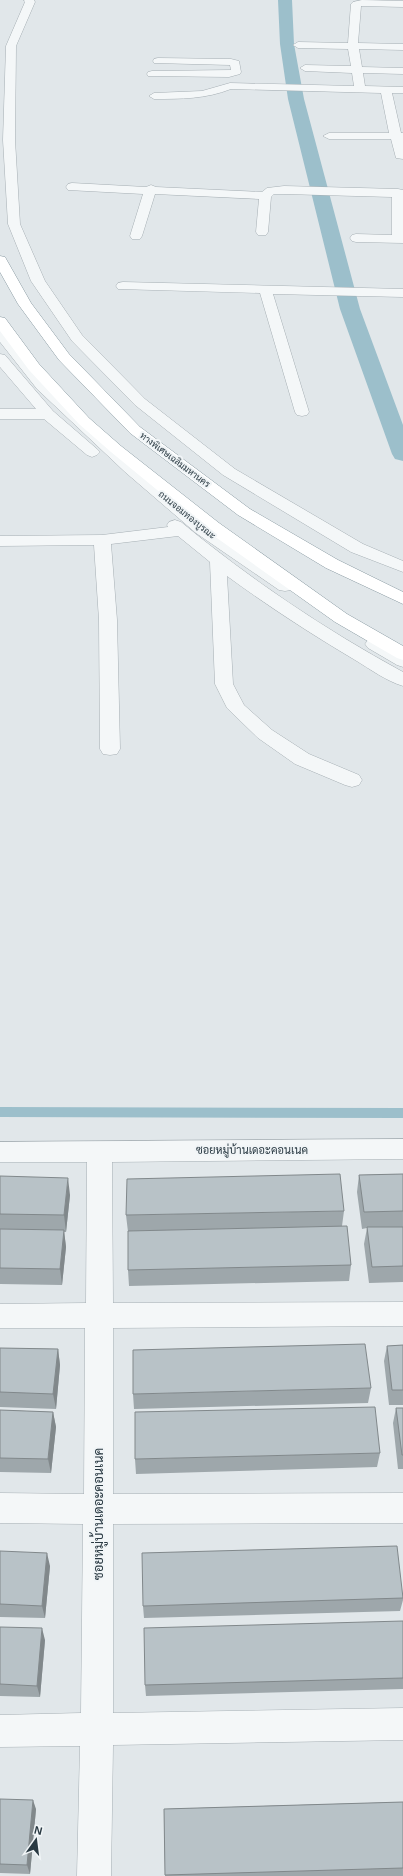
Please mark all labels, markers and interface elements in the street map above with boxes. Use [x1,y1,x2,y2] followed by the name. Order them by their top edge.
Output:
[138,430,212,490] street label: ทางพิเศษเฉลิมมหานคร
[156,489,218,542] street label: ถนนจอมทองบูรณะ
[196,1143,308,1158] street label: ซอยหมู่บ้านเดอะคอนเนค
[89,1448,108,1580] street label: ซอยหมู่บ้านเดอะคอนเนค
[16,1820,56,1860] north arrow
[33,1824,44,1837] text: N

